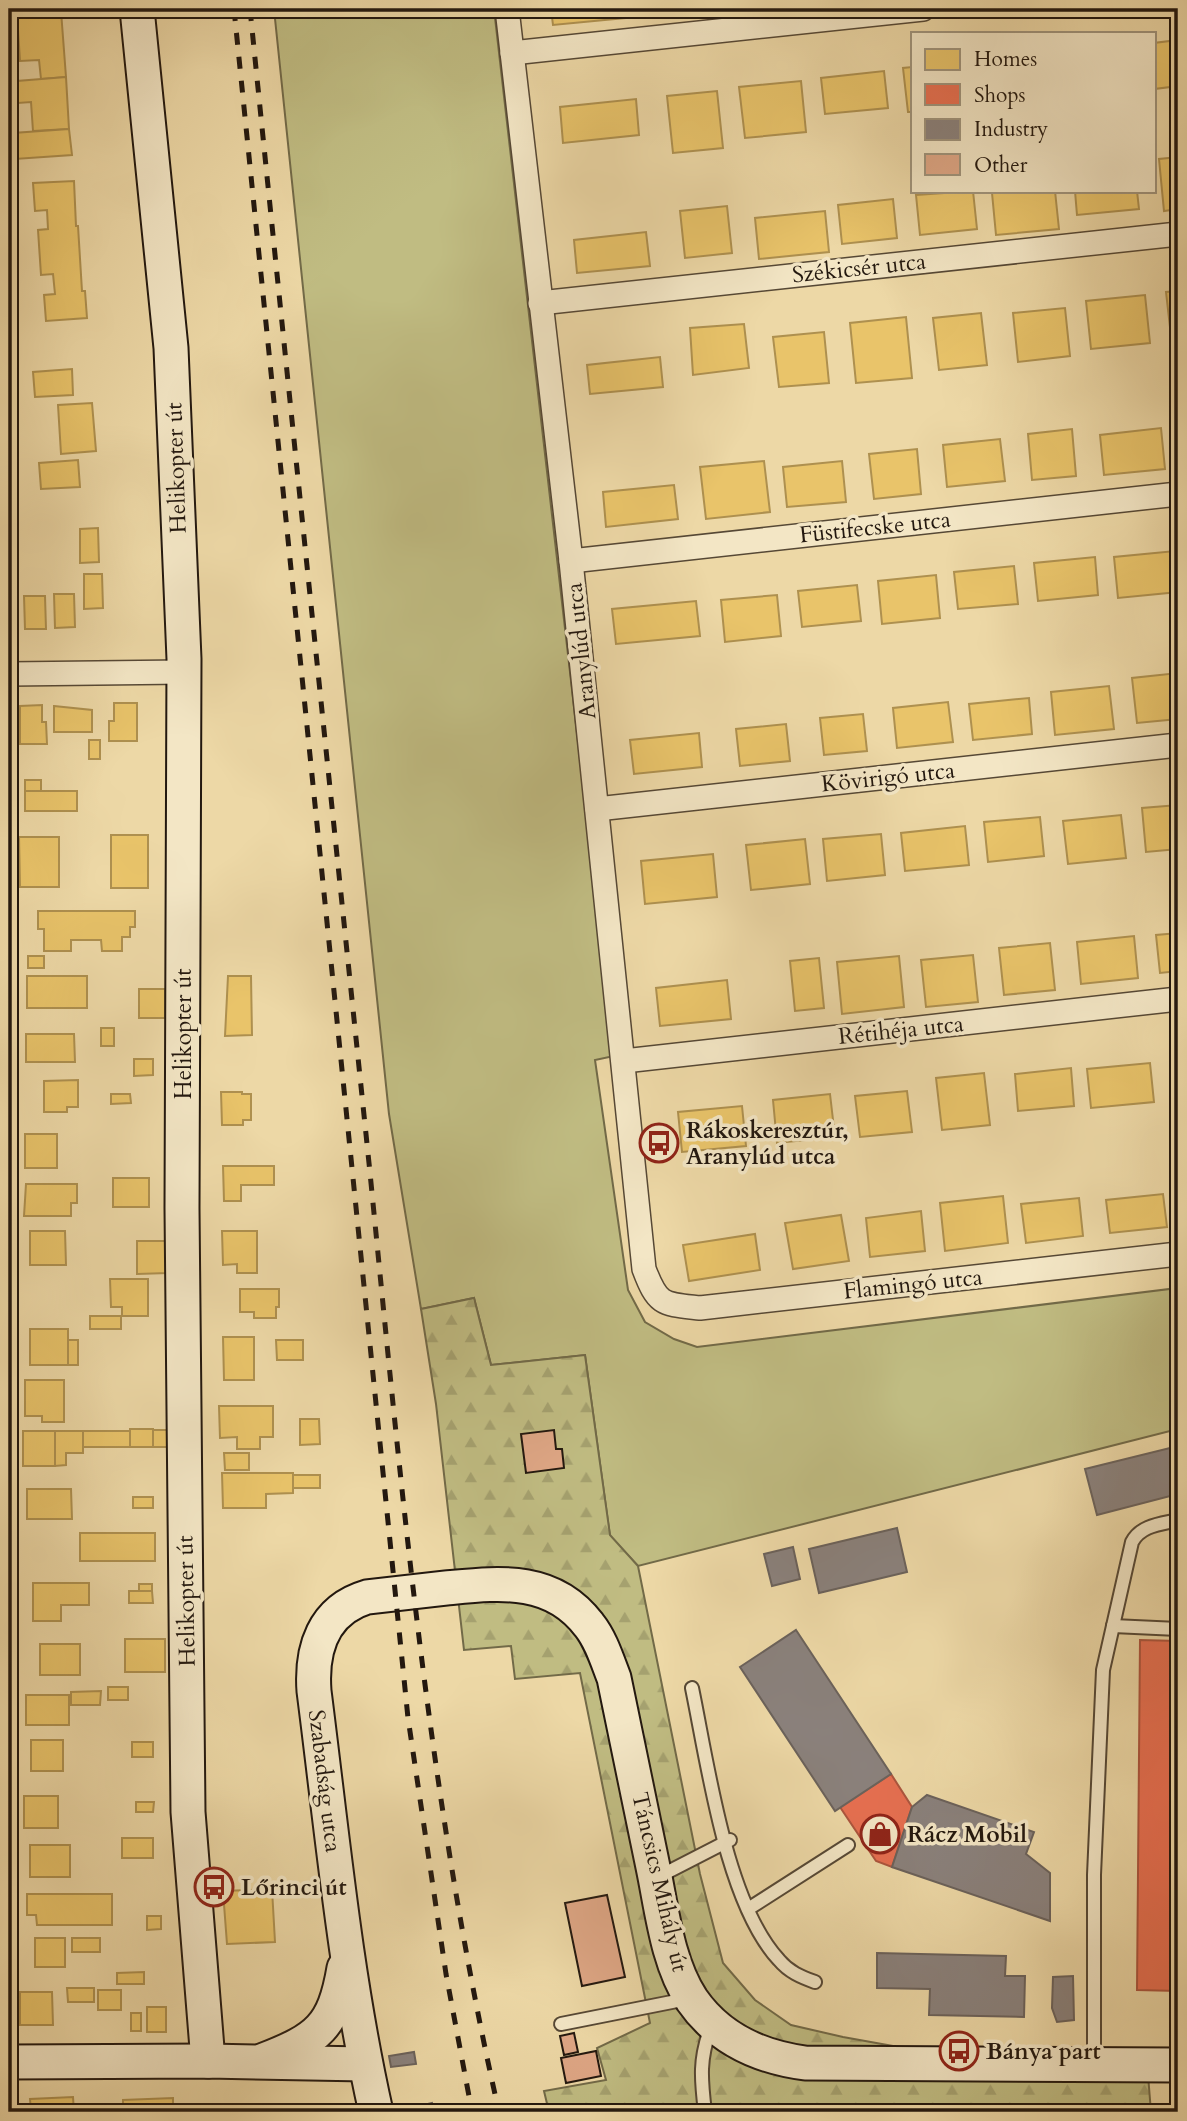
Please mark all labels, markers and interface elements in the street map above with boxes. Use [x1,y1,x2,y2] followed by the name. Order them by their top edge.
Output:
[911,32,1156,192] legend
[974,45,1037,74] text: Homes
[974,81,1026,110] text: Shops
[974,115,1048,144] text: Industry
[974,151,1028,180] text: Other
[790,246,928,290] street label: Székicsér utca
[158,402,194,534] street label: Helikopter út
[798,504,952,550] street label: Füstifecske utca
[558,581,604,721] street label: Aranylúd utca
[820,755,956,799] street label: Kövirigó utca
[168,968,199,1100] street label: Helikopter út
[837,1008,965,1052] street label: Rétihéja utca
[686,1115,849,1172] place label: Rákoskeresztúr, Aranylúd utca
[638,1122,680,1164] bus stop icon: Rákoskeresztúr, Aranylúd utca
[842,1261,984,1307] street label: Flamingó utca
[169,1535,203,1667] street label: Helikopter út
[301,1708,349,1854] street label: Szabadság utca
[624,1789,696,1975] street label: Táncsics Mihály út
[859,1813,901,1855] shop icon: Rácz Mobil
[907,1819,1027,1850] place label: Rácz Mobil
[193,1866,235,1908] bus stop icon: Lőrinci út
[241,1872,347,1903] place label: Lőrinci út
[938,2030,980,2072] bus stop icon: Bánya part
[986,2036,1101,2067] place label: Bánya part

